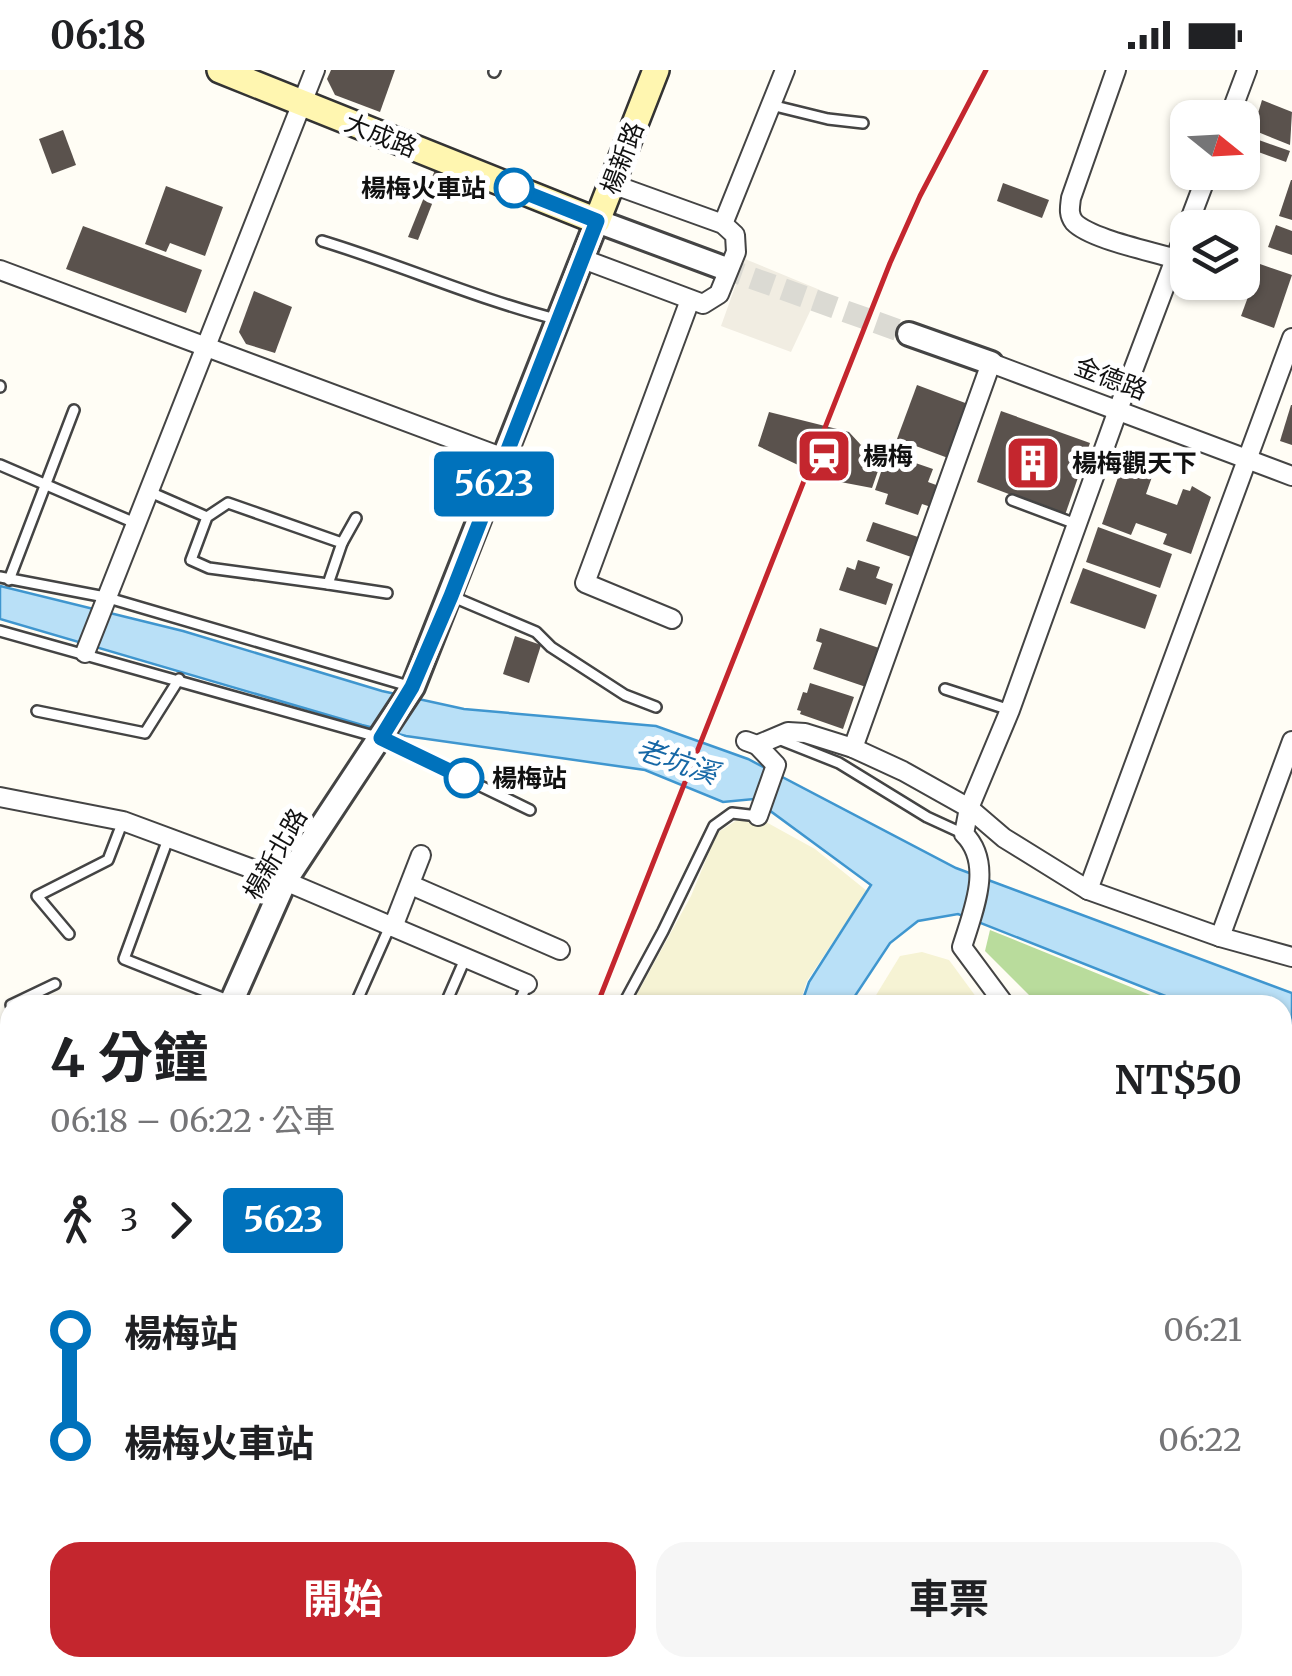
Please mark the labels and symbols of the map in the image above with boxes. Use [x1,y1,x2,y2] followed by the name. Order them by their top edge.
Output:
[1170,100,1260,190] north arrow
[340,106,422,164] street label: 大成路
[594,117,650,199] street label: 楊新路
[495,169,533,207] marker: 楊梅火車站
[361,172,486,204] place label: 楊梅火車站
[1070,350,1152,406] street label: 金德路
[794,426,854,486] station icon: 楊梅
[1003,433,1063,493] building icon: 楊梅觀天下
[863,440,913,472] place label: 楊梅
[1072,447,1197,479] place label: 楊梅觀天下
[424,452,564,516] line badge: 5623
[631,730,726,793] water label: 老坑溪
[445,759,483,797] marker: 楊梅站
[492,762,567,794] place label: 楊梅站
[236,803,314,905] street label: 楊新北路

